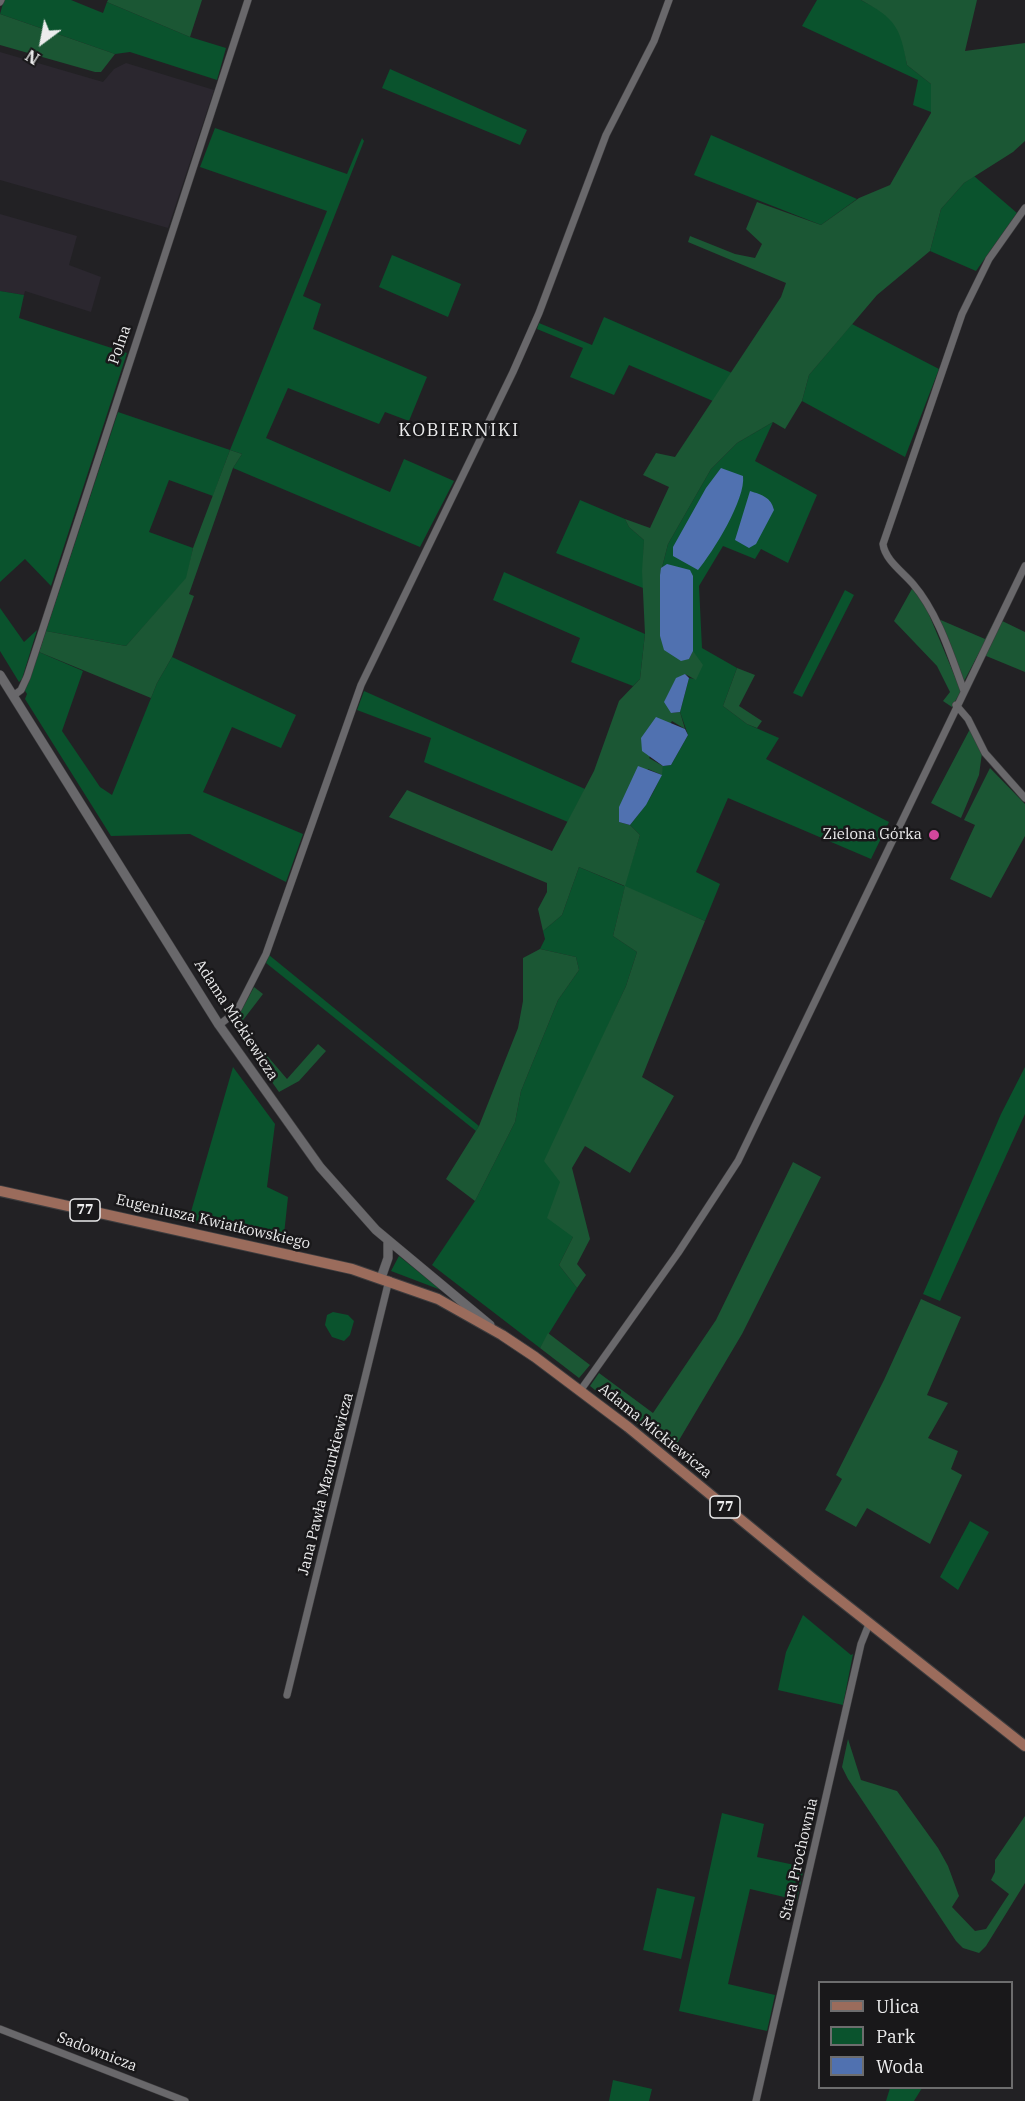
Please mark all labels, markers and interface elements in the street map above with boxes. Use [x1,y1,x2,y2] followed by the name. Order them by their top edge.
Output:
[12,12,72,72] north arrow
[22,45,43,69] text: N
[105,323,135,367] street label: Polna
[398,420,520,442] district label: KOBIERNIKI
[823,826,922,844] place label: Zielona Górka
[927,828,941,842] marker: Zielona Górka
[190,956,282,1084] street label: Adama Mickiewicza
[114,1191,312,1253] street label: Eugeniusza Kwiatkowskiego
[70,1199,100,1221] road number: 77
[595,1380,715,1482] street label: Adama Mickiewicza
[295,1391,357,1577] street label: Jana Pawła Mazurkiewicza
[710,1496,740,1518] road number: 77
[776,1796,822,1922] street label: Stara Prochownia
[818,1981,1013,2089] legend
[876,1995,919,2018] text: Ulica
[876,2025,915,2048] text: Park
[55,2029,139,2075] street label: Sadownicza
[876,2055,924,2078] text: Woda

